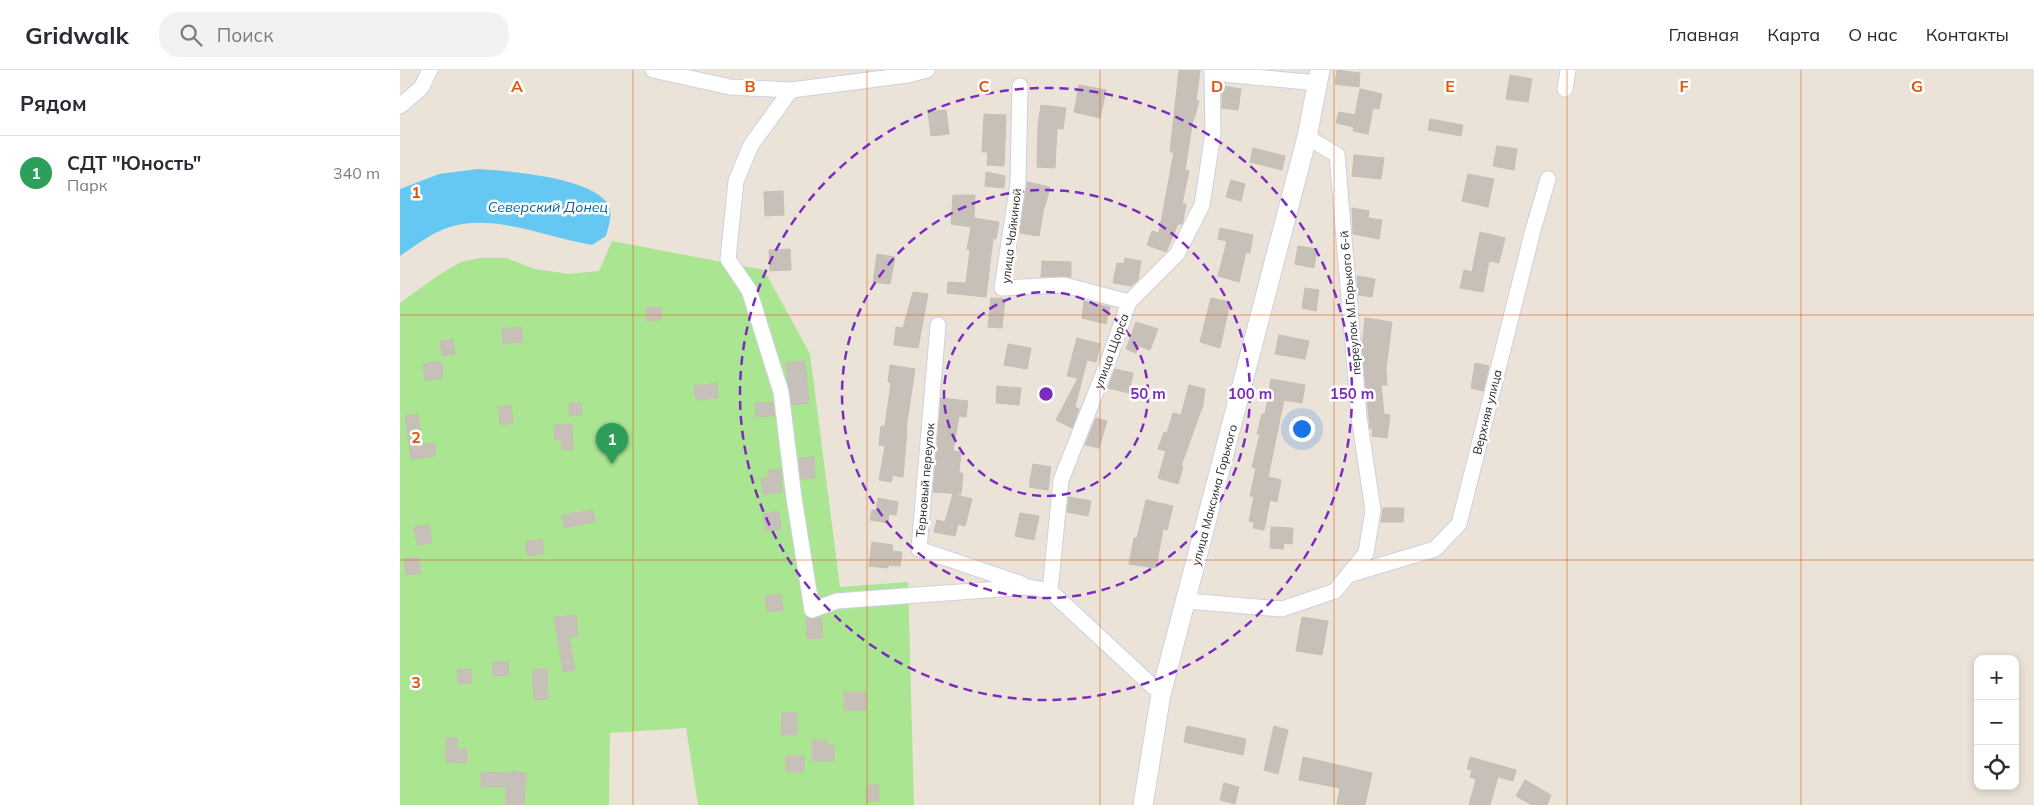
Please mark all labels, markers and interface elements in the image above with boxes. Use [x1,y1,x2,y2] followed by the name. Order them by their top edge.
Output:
[159,12,509,57] search box
[25,20,129,50] text: Gridwalk
[177,21,205,49] icon: search
[217,23,273,47] text: Поиск
[1669,23,1739,46] text: Главная
[1767,23,1820,46] text: Карта
[1848,23,1898,46] text: О нас
[1926,23,2009,46] text: Контакты
[511,76,523,96] text: A
[744,76,756,96] text: B
[979,76,990,96] text: C
[1211,76,1223,96] text: D
[1445,76,1455,96] text: E
[1679,76,1689,96] text: F
[1911,76,1923,96] text: G
[20,90,87,116] text: Рядом
[67,151,201,175] text: СДТ "Юность"
[31,163,41,183] text: 1
[333,163,380,183] text: 340 m
[67,175,107,195] text: Парк
[411,182,421,202] text: 1
[998,188,1024,284] street label: улица Чайкиной
[488,198,608,216] water label: Северский Донец
[1336,230,1364,376] street label: переулок М.Горького 6-й
[1090,311,1132,391] street label: улица Щорса
[1469,368,1505,456] street label: Верхняя улица
[1130,384,1166,403] text: 50 m
[1228,384,1272,403] text: 100 m
[1330,384,1374,403] text: 150 m
[1037,385,1055,403] centre of rings
[1289,416,1315,442] your location
[913,422,938,538] street label: Терновый переулок
[596,423,628,464] pin: 1
[1188,423,1240,567] street label: улица Максима Горького
[411,427,421,447] text: 2
[1974,655,2019,790] map controls
[1974,655,2019,700] button: +
[411,672,421,692] text: 3
[1974,700,2019,745] button: −
[1974,745,2019,790] button: locate

